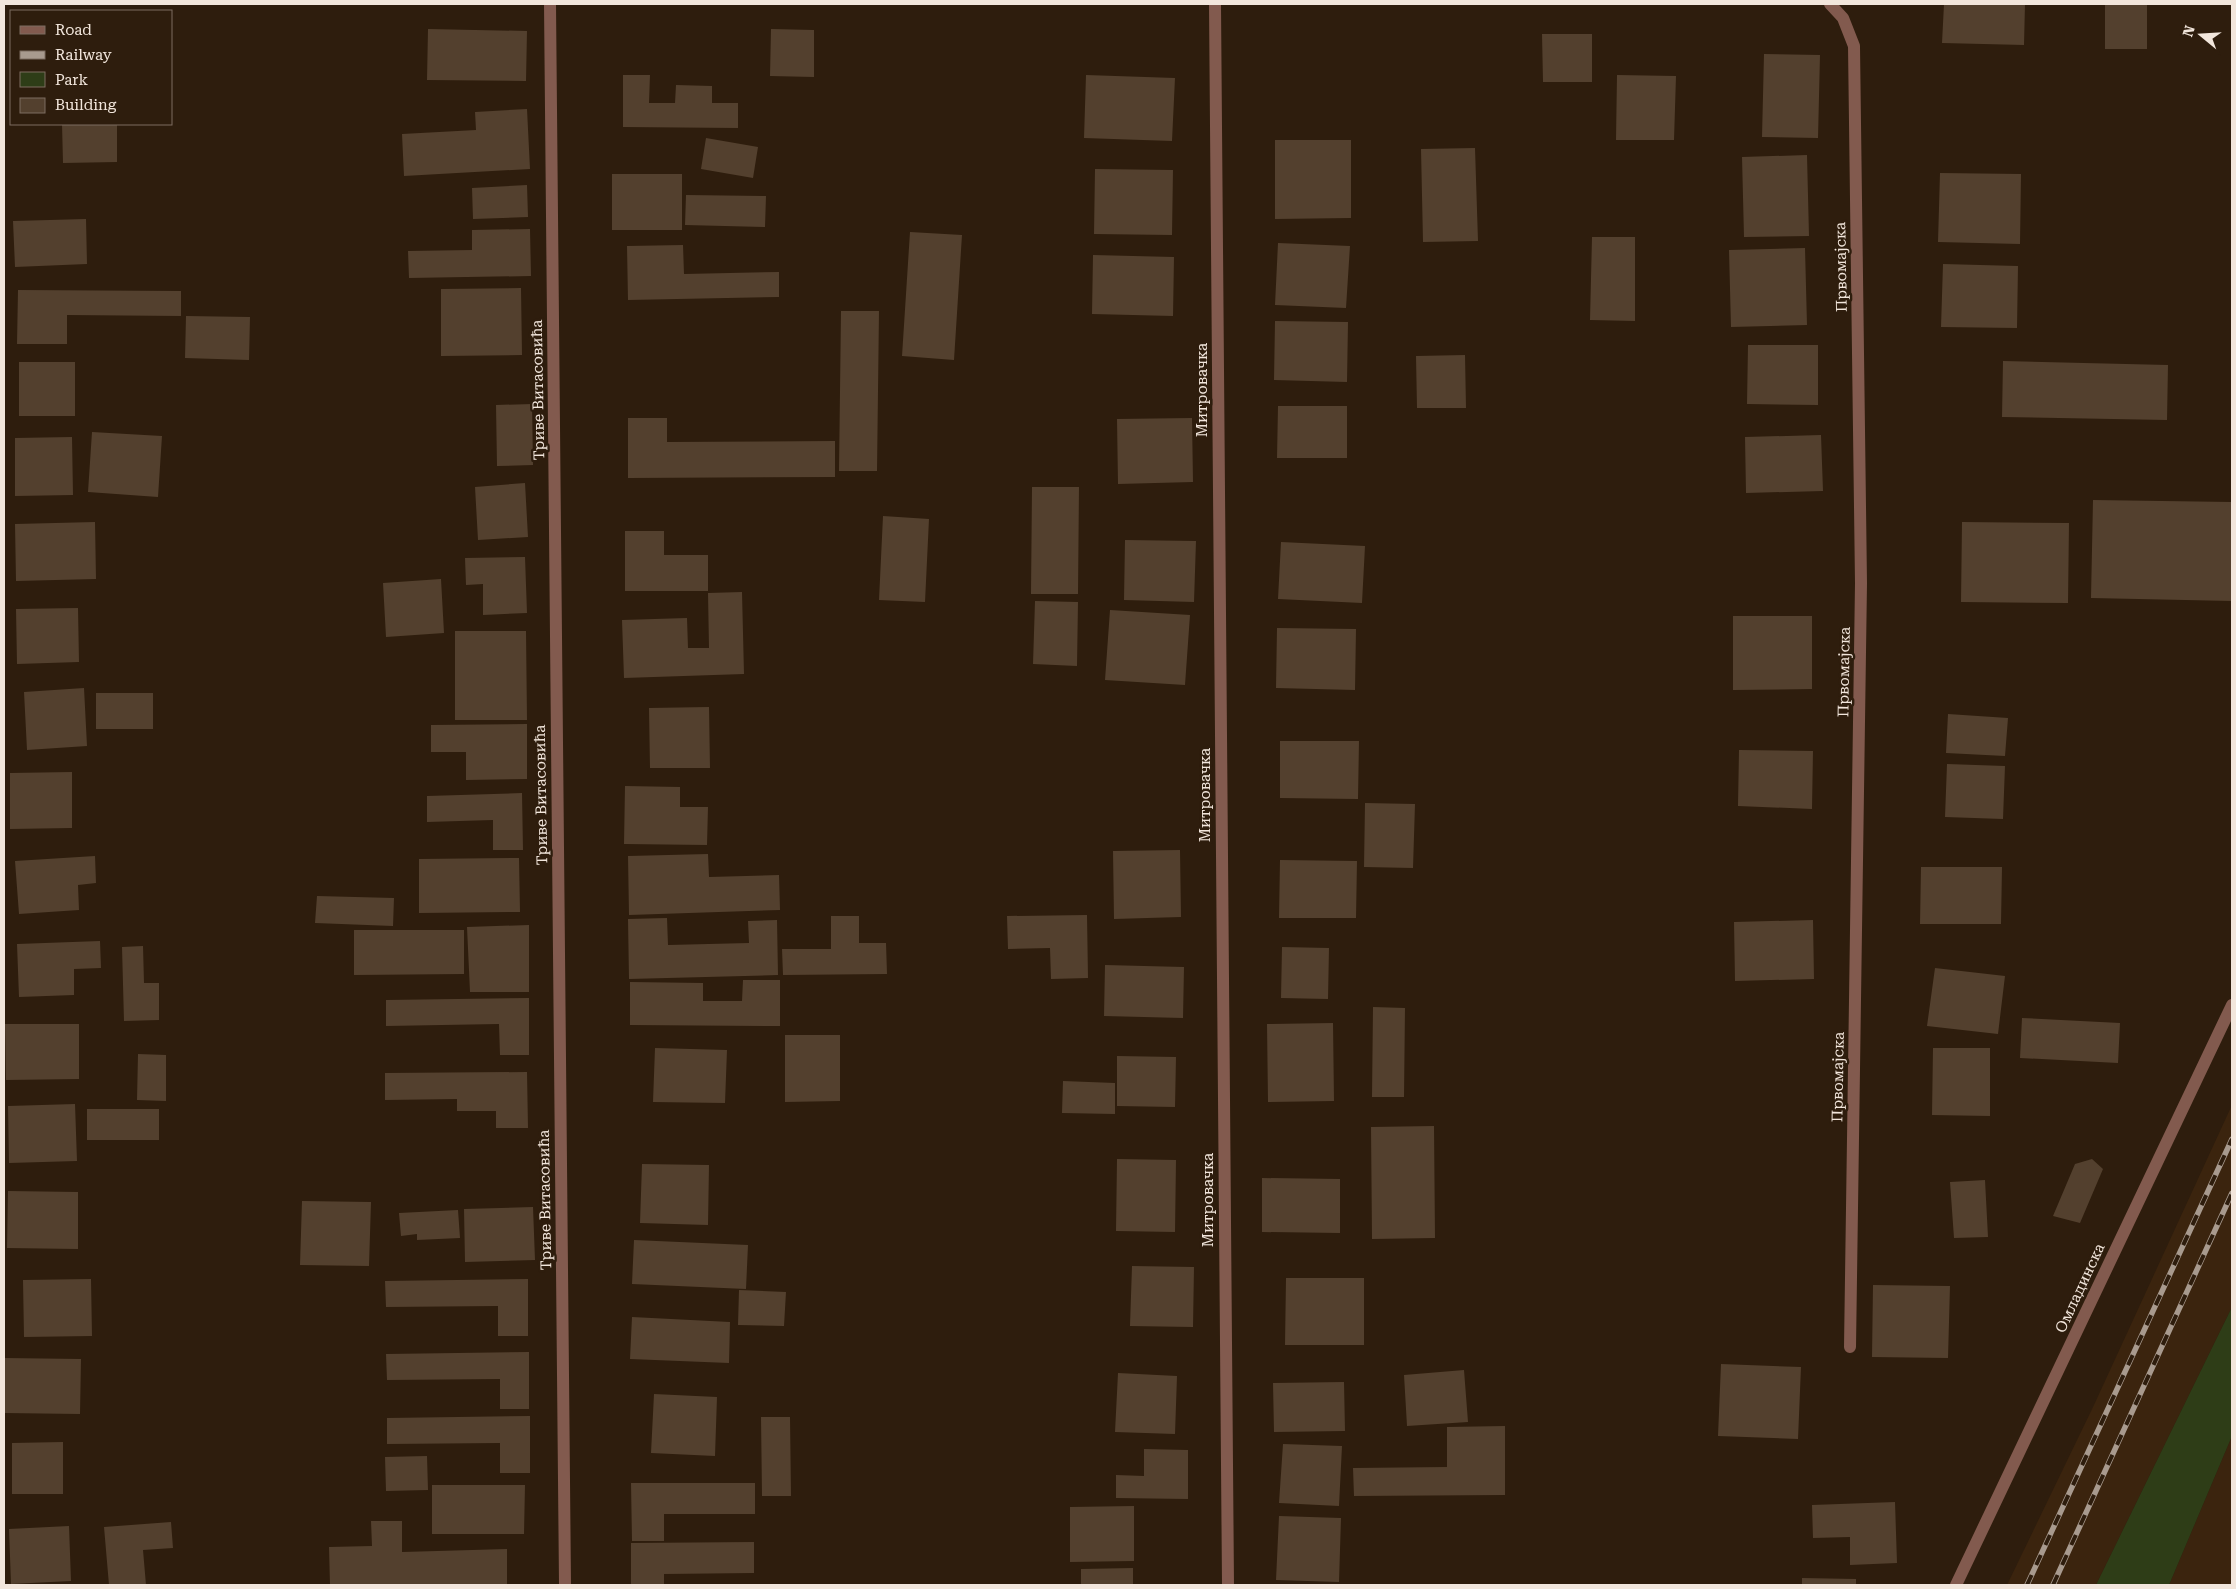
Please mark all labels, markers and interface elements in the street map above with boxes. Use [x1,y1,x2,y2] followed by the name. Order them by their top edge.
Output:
[10,10,172,125] legend
[2176,10,2226,60] north arrow
[55,21,92,39] text: Road
[2179,23,2198,39] text: N
[55,46,112,64] text: Railway
[55,71,89,89] text: Park
[55,96,117,114] text: Building
[1831,222,1851,312] street label: Првомајска
[528,319,548,461] street label: Триве Витасовића
[1193,343,1211,437] street label: Митровачка
[1834,627,1854,717] street label: Првомајска
[531,724,551,866] street label: Триве Витасовића
[1196,748,1214,842] street label: Митровачка
[1828,1032,1848,1122] street label: Првомајска
[535,1129,555,1271] street label: Триве Витасовића
[1199,1153,1217,1247] street label: Митровачка
[2051,1240,2109,1336] street label: Омладинска

